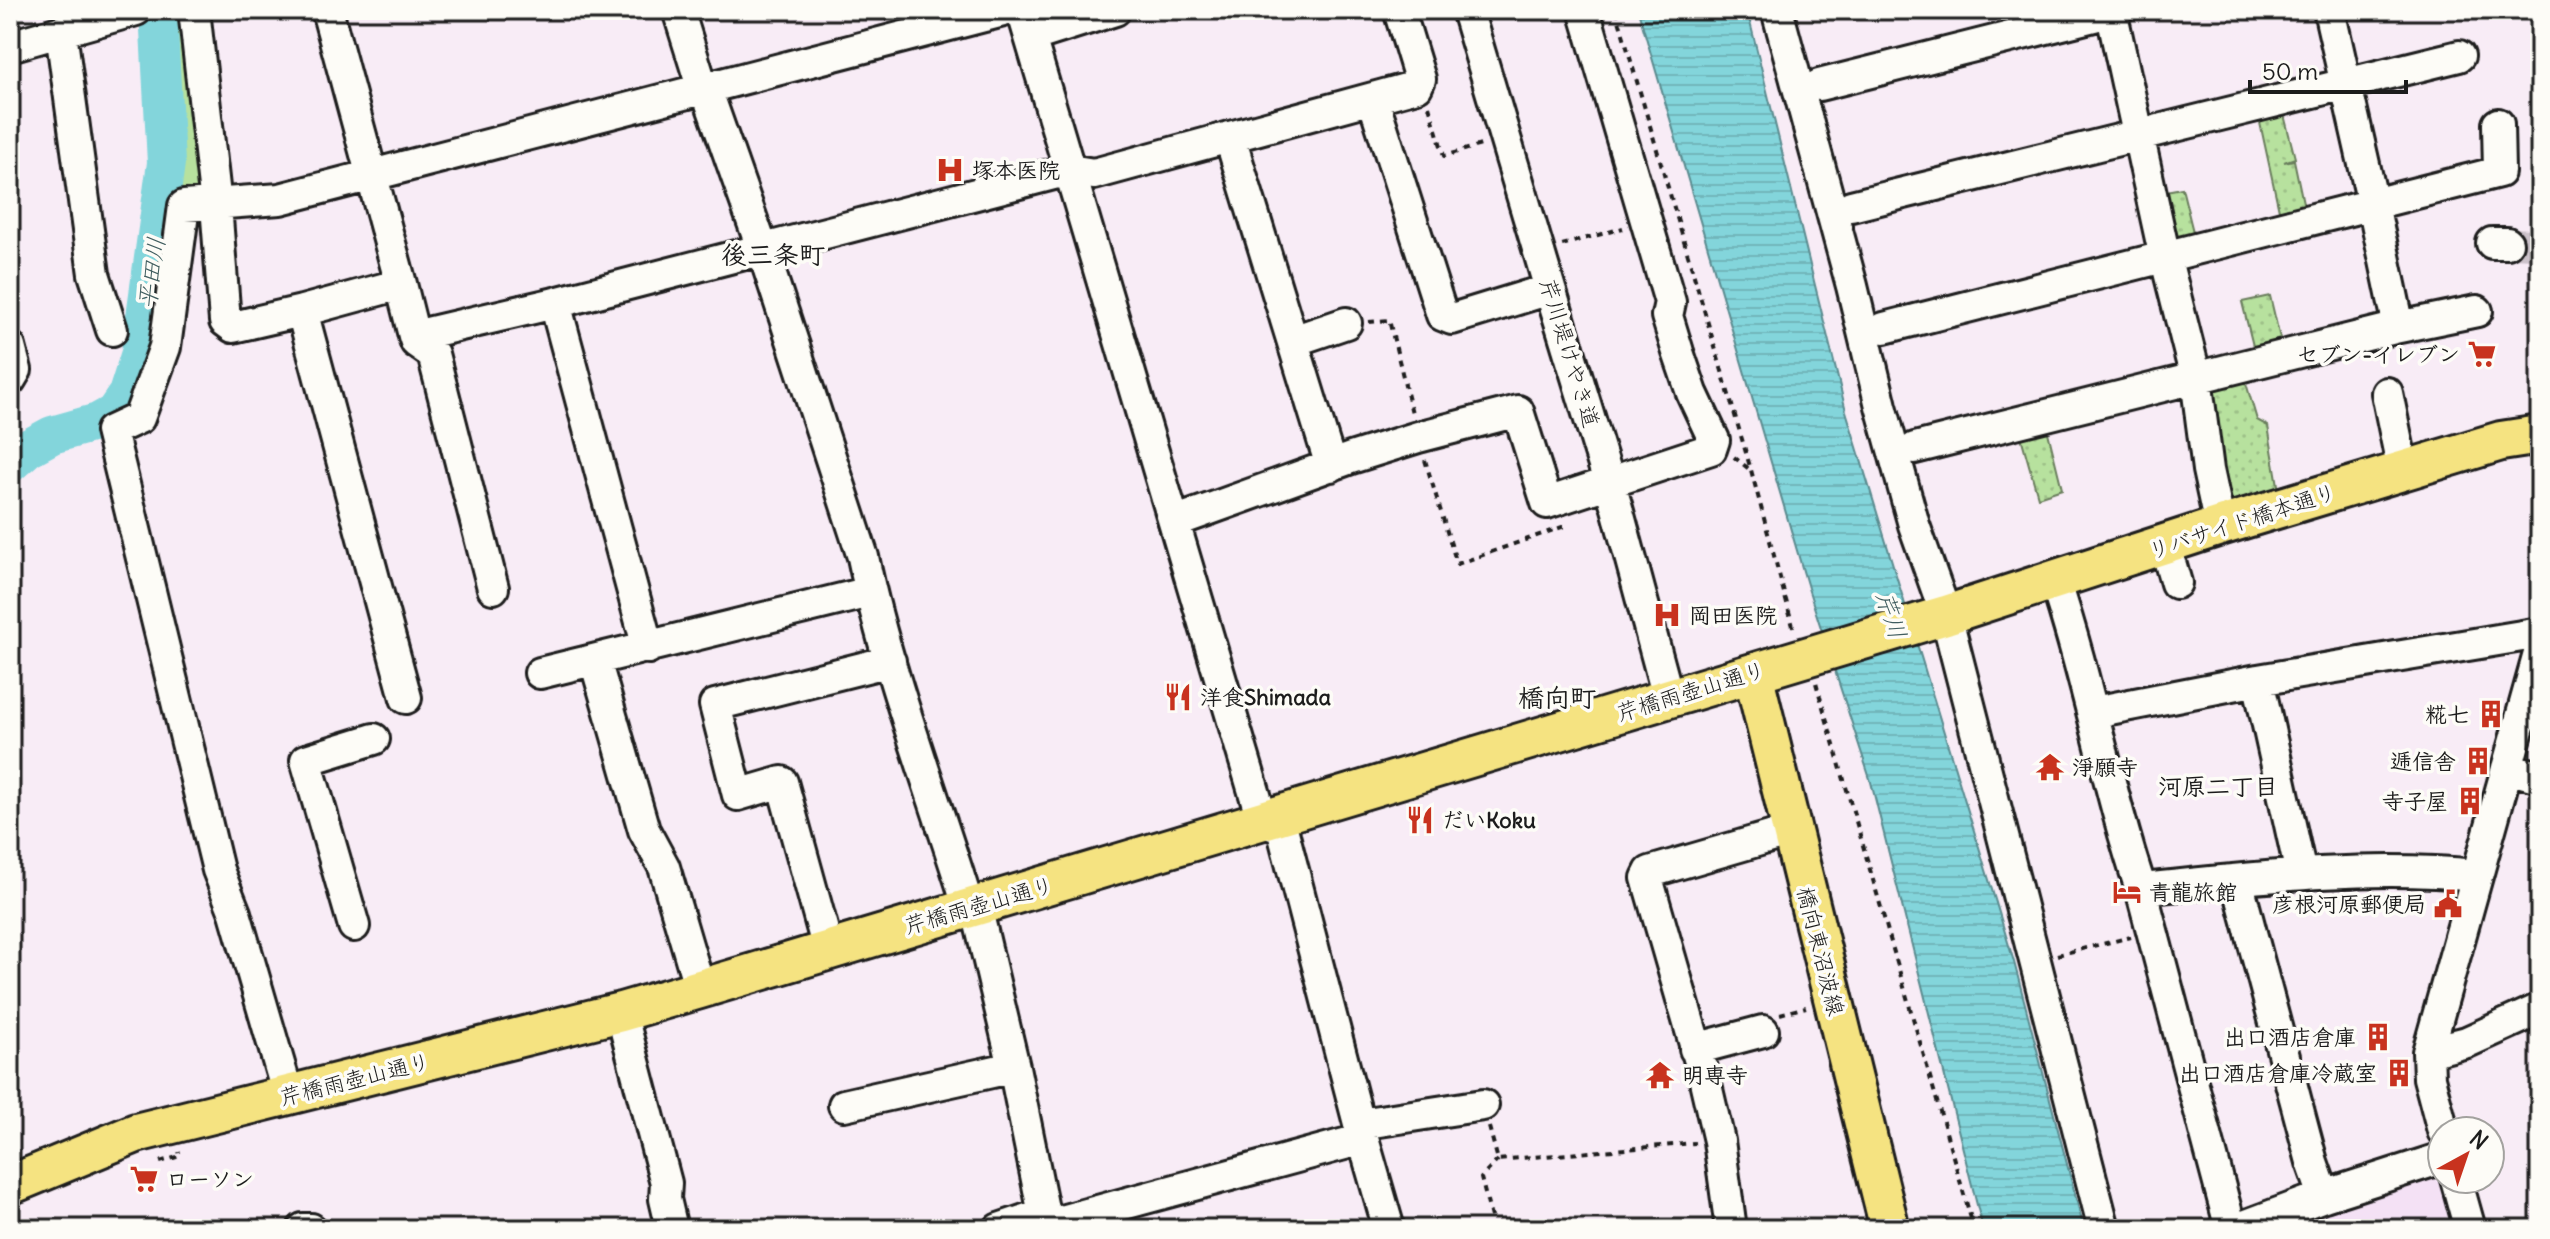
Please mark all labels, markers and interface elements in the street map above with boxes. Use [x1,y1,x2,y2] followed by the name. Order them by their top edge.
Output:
[2250,44,2406,94] scale bar
[2262,56,2318,86] text: 50 m
[935,155,965,185] hospital icon: 塚本医院
[972,156,1060,184] place label: 塚本医院
[131,235,171,311] water label: 平田川
[721,238,825,271] district label: 後三条町
[1534,275,1606,431] street label: 芹川堤けやき道
[2467,339,2497,369] supermarket icon: セブン-イレブン
[2297,340,2460,368] place label: セブン-イレブン
[2144,477,2340,565] street label: リバサイド橋本通り
[1870,588,1914,642] water label: 芹川
[1652,600,1682,630] hospital icon: 岡田医院
[1689,601,1777,629] place label: 岡田医院
[1613,655,1769,727] street label: 芹橋雨壺山通り
[1518,681,1596,714] district label: 橋向町
[1163,682,1193,712] restaurant icon: 洋食Shimada
[1200,683,1332,711] place label: 洋食Shimada
[2476,699,2506,729] building icon: 糀七
[2425,700,2469,728] place label: 糀七
[2463,746,2493,776] building icon: 逓信舎
[2390,747,2456,775] place label: 逓信舎
[2035,752,2065,782] temple icon: 淨願寺
[2072,753,2138,781] place label: 淨願寺
[2158,771,2278,801] district label: 河原二丁目
[2455,786,2485,816] building icon: 寺子屋
[2382,787,2448,815] place label: 寺子屋
[1405,805,1435,835] restaurant icon: だいKoku
[1442,806,1536,834] place label: だいKoku
[901,870,1057,940] street label: 芹橋雨壺山通り
[2112,877,2142,907] hotel icon: 青龍旅館
[2149,878,2237,906] place label: 青龍旅館
[1791,884,1851,1018] street label: 橋向東沼波線
[2433,889,2463,919] public building icon: 彦根河原郵便局
[2272,890,2426,918] place label: 彦根河原郵便局
[2363,1022,2393,1052] building icon: 出口酒店倉庫
[2224,1023,2356,1051] place label: 出口酒店倉庫
[277,1047,433,1111] street label: 芹橋雨壺山通り
[2384,1058,2414,1088] building icon: 出口酒店倉庫冷蔵室
[2179,1059,2377,1087] place label: 出口酒店倉庫冷蔵室
[1645,1060,1675,1090] temple icon: 明専寺
[1682,1061,1748,1089] place label: 明専寺
[2426,1115,2506,1195] north arrow
[2464,1124,2494,1155] text: N
[129,1164,159,1194] supermarket icon: ローソン
[166,1165,254,1193] place label: ローソン

